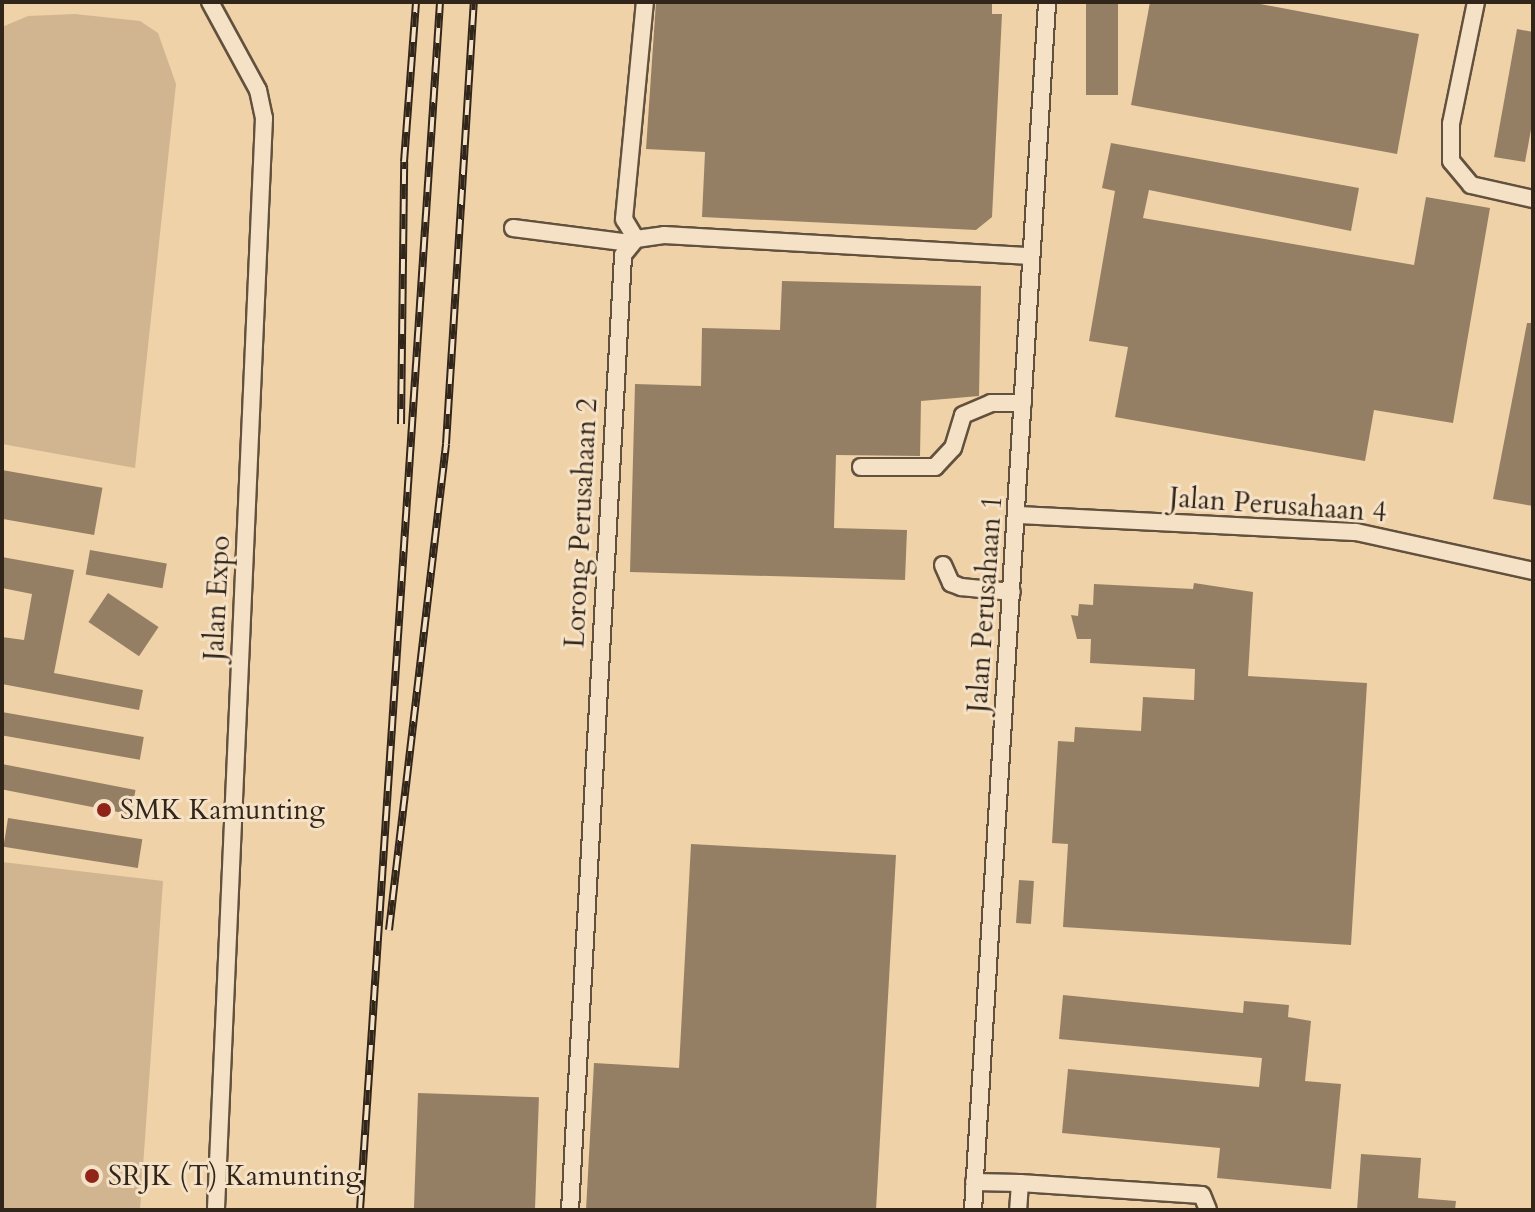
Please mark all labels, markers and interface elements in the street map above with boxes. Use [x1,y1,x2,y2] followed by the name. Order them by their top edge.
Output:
[558,397,604,649] street label: Lorong Perusahaan 2
[1168,481,1388,529] street label: Jalan Perusahaan 4
[961,494,1009,714] street label: Jalan Perusahaan 1
[197,534,237,662] street label: Jalan Expo
[120,793,325,827] place label: SMK Kamunting
[95,801,113,819] marker: SMK Kamunting
[108,1159,361,1193] place label: SRJK (T) Kamunting
[83,1167,101,1185] marker: SRJK (T) Kamunting

